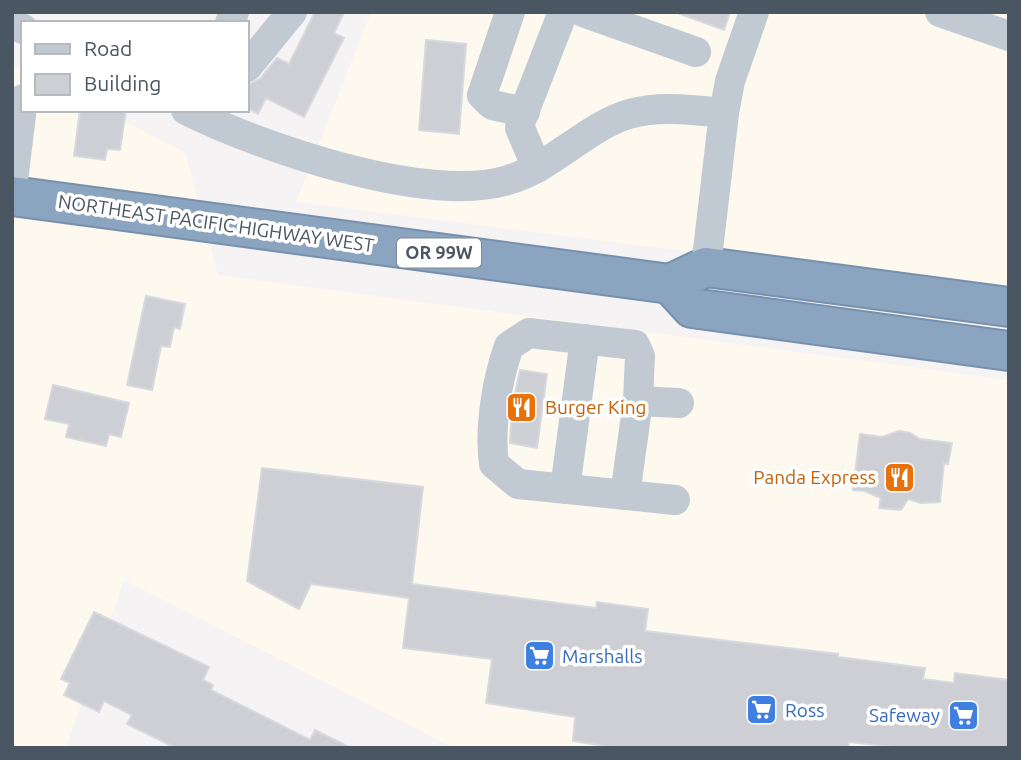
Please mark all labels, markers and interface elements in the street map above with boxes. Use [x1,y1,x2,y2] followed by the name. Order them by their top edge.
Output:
[21,21,248,112] legend
[84,36,132,60] text: Road
[84,71,161,95] text: Building
[57,190,376,256] street label: NORTHEAST PACIFIC HIGHWAY WEST
[397,239,481,268] road number: OR 99W
[505,390,539,424] restaurant icon: Burger King
[545,396,646,418] place label: Burger King
[882,460,916,494] restaurant icon: Panda Express
[753,466,876,488] place label: Panda Express
[522,639,556,673] supermarket icon: Marshalls
[562,645,643,667] place label: Marshalls
[745,693,779,727] supermarket icon: Ross
[946,698,980,732] supermarket icon: Safeway
[785,699,824,721] place label: Ross
[869,704,940,726] place label: Safeway

